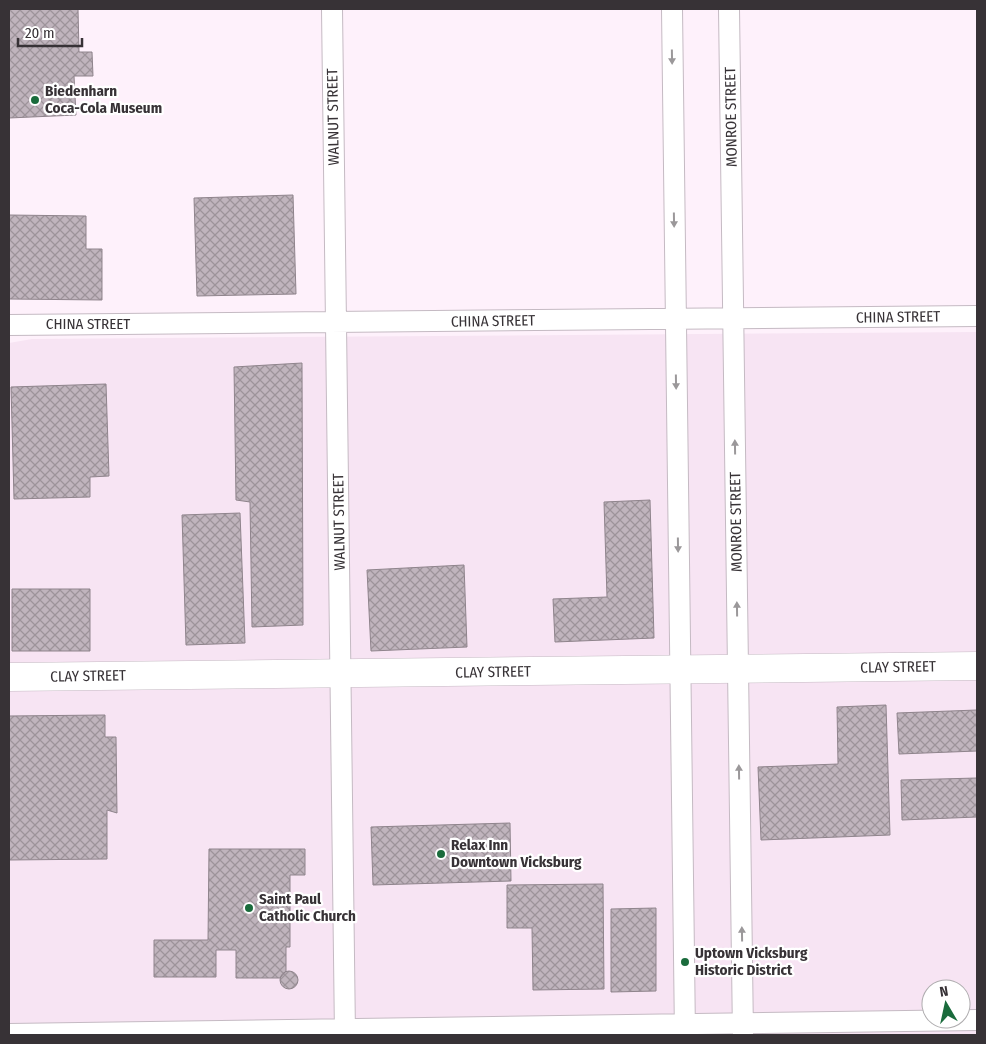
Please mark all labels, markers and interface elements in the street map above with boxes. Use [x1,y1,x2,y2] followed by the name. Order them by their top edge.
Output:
[18,15,81,47] scale bar
[25,24,55,42] text: 20 m
[669,50,677,66] one-way arrow
[721,67,741,167] street label: MONROE STREET
[323,68,343,166] street label: WALNUT STREET
[45,82,162,117] place label: Biedenharn Coca-Cola Museum
[29,94,41,106] marker: Biedenharn Coca-Cola Museum
[670,212,678,228] one-way arrow
[856,307,940,327] street label: CHINA STREET
[451,311,535,331] street label: CHINA STREET
[46,315,130,333] street label: CHINA STREET
[673,375,681,391] one-way arrow
[731,438,739,454] one-way arrow
[726,472,746,572] street label: MONROE STREET
[329,473,349,571] street label: WALNUT STREET
[674,537,682,553] one-way arrow
[733,601,741,617] one-way arrow
[860,657,936,677] street label: CLAY STREET
[455,662,531,682] street label: CLAY STREET
[50,666,126,686] street label: CLAY STREET
[735,763,743,779] one-way arrow
[451,836,582,871] place label: Relax Inn Downtown Vicksburg
[435,848,447,860] marker: Relax Inn Downtown Vicksburg
[259,890,356,925] place label: Saint Paul Catholic Church
[243,902,255,914] marker: Saint Paul Catholic Church
[737,926,745,942] one-way arrow
[695,944,808,979] place label: Uptown Vicksburg Historic District
[679,956,691,968] marker: Uptown Vicksburg Historic District
[921,979,971,1029] north arrow
[939,983,950,1001] text: N

